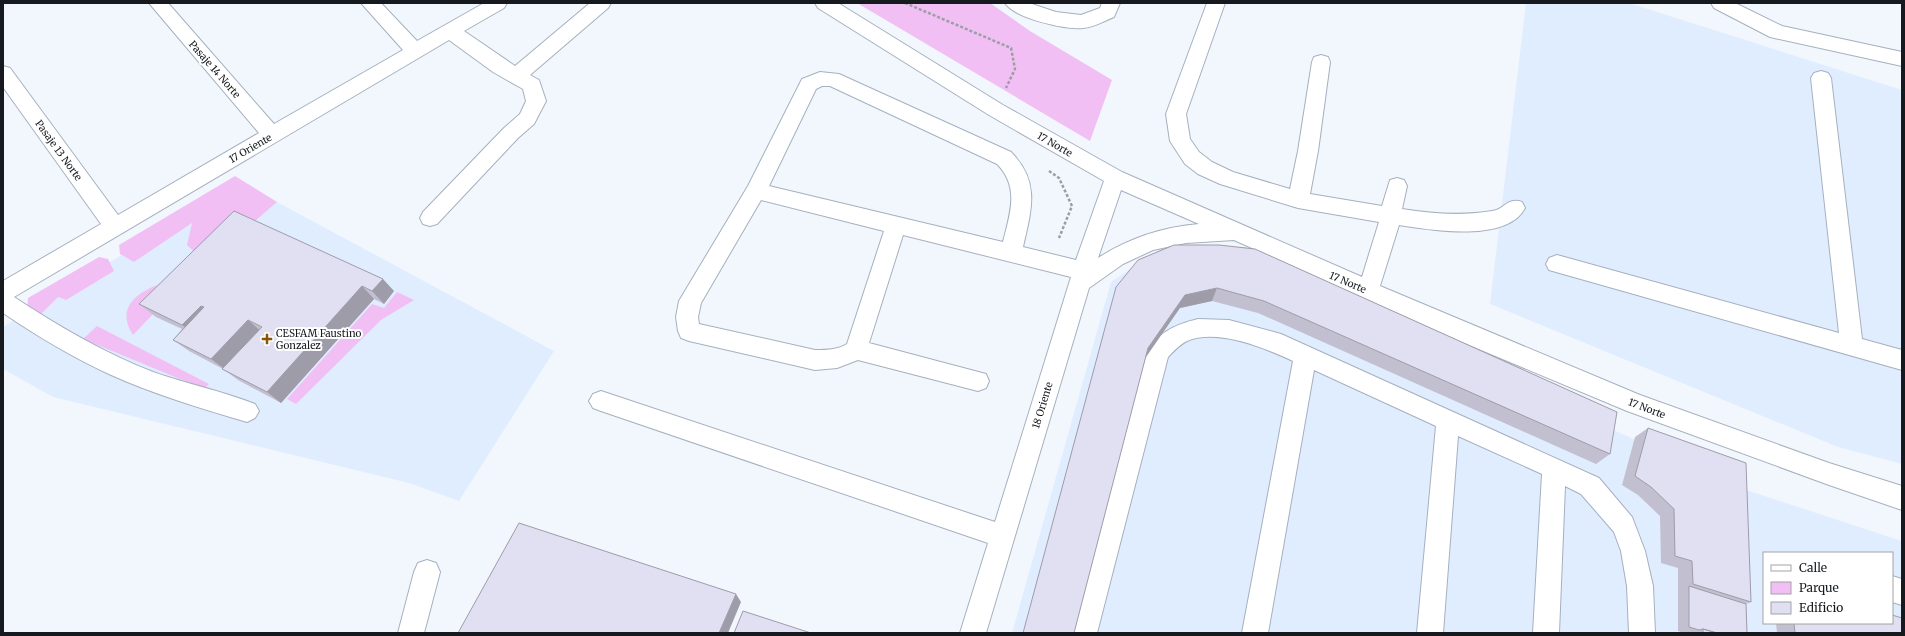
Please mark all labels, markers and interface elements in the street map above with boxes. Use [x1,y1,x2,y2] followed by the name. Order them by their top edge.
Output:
[186,38,243,101] street label: Pasaje 14 Norte
[32,117,85,183] street label: Pasaje 13 Norte
[1035,129,1075,160] street label: 17 Norte
[226,131,274,166] street label: 17 Oriente
[1327,269,1368,296] street label: 17 Norte
[276,327,362,352] place label: CESFAM Faustino Gonzalez
[261,333,273,345] marker: CESFAM Faustino Gonzalez
[1029,380,1056,430] street label: 18 Oriente
[1626,395,1667,422] street label: 17 Norte
[1763,552,1893,624] legend
[1799,560,1827,575] text: Calle
[1799,580,1839,595] text: Parque
[1799,600,1843,615] text: Edificio

